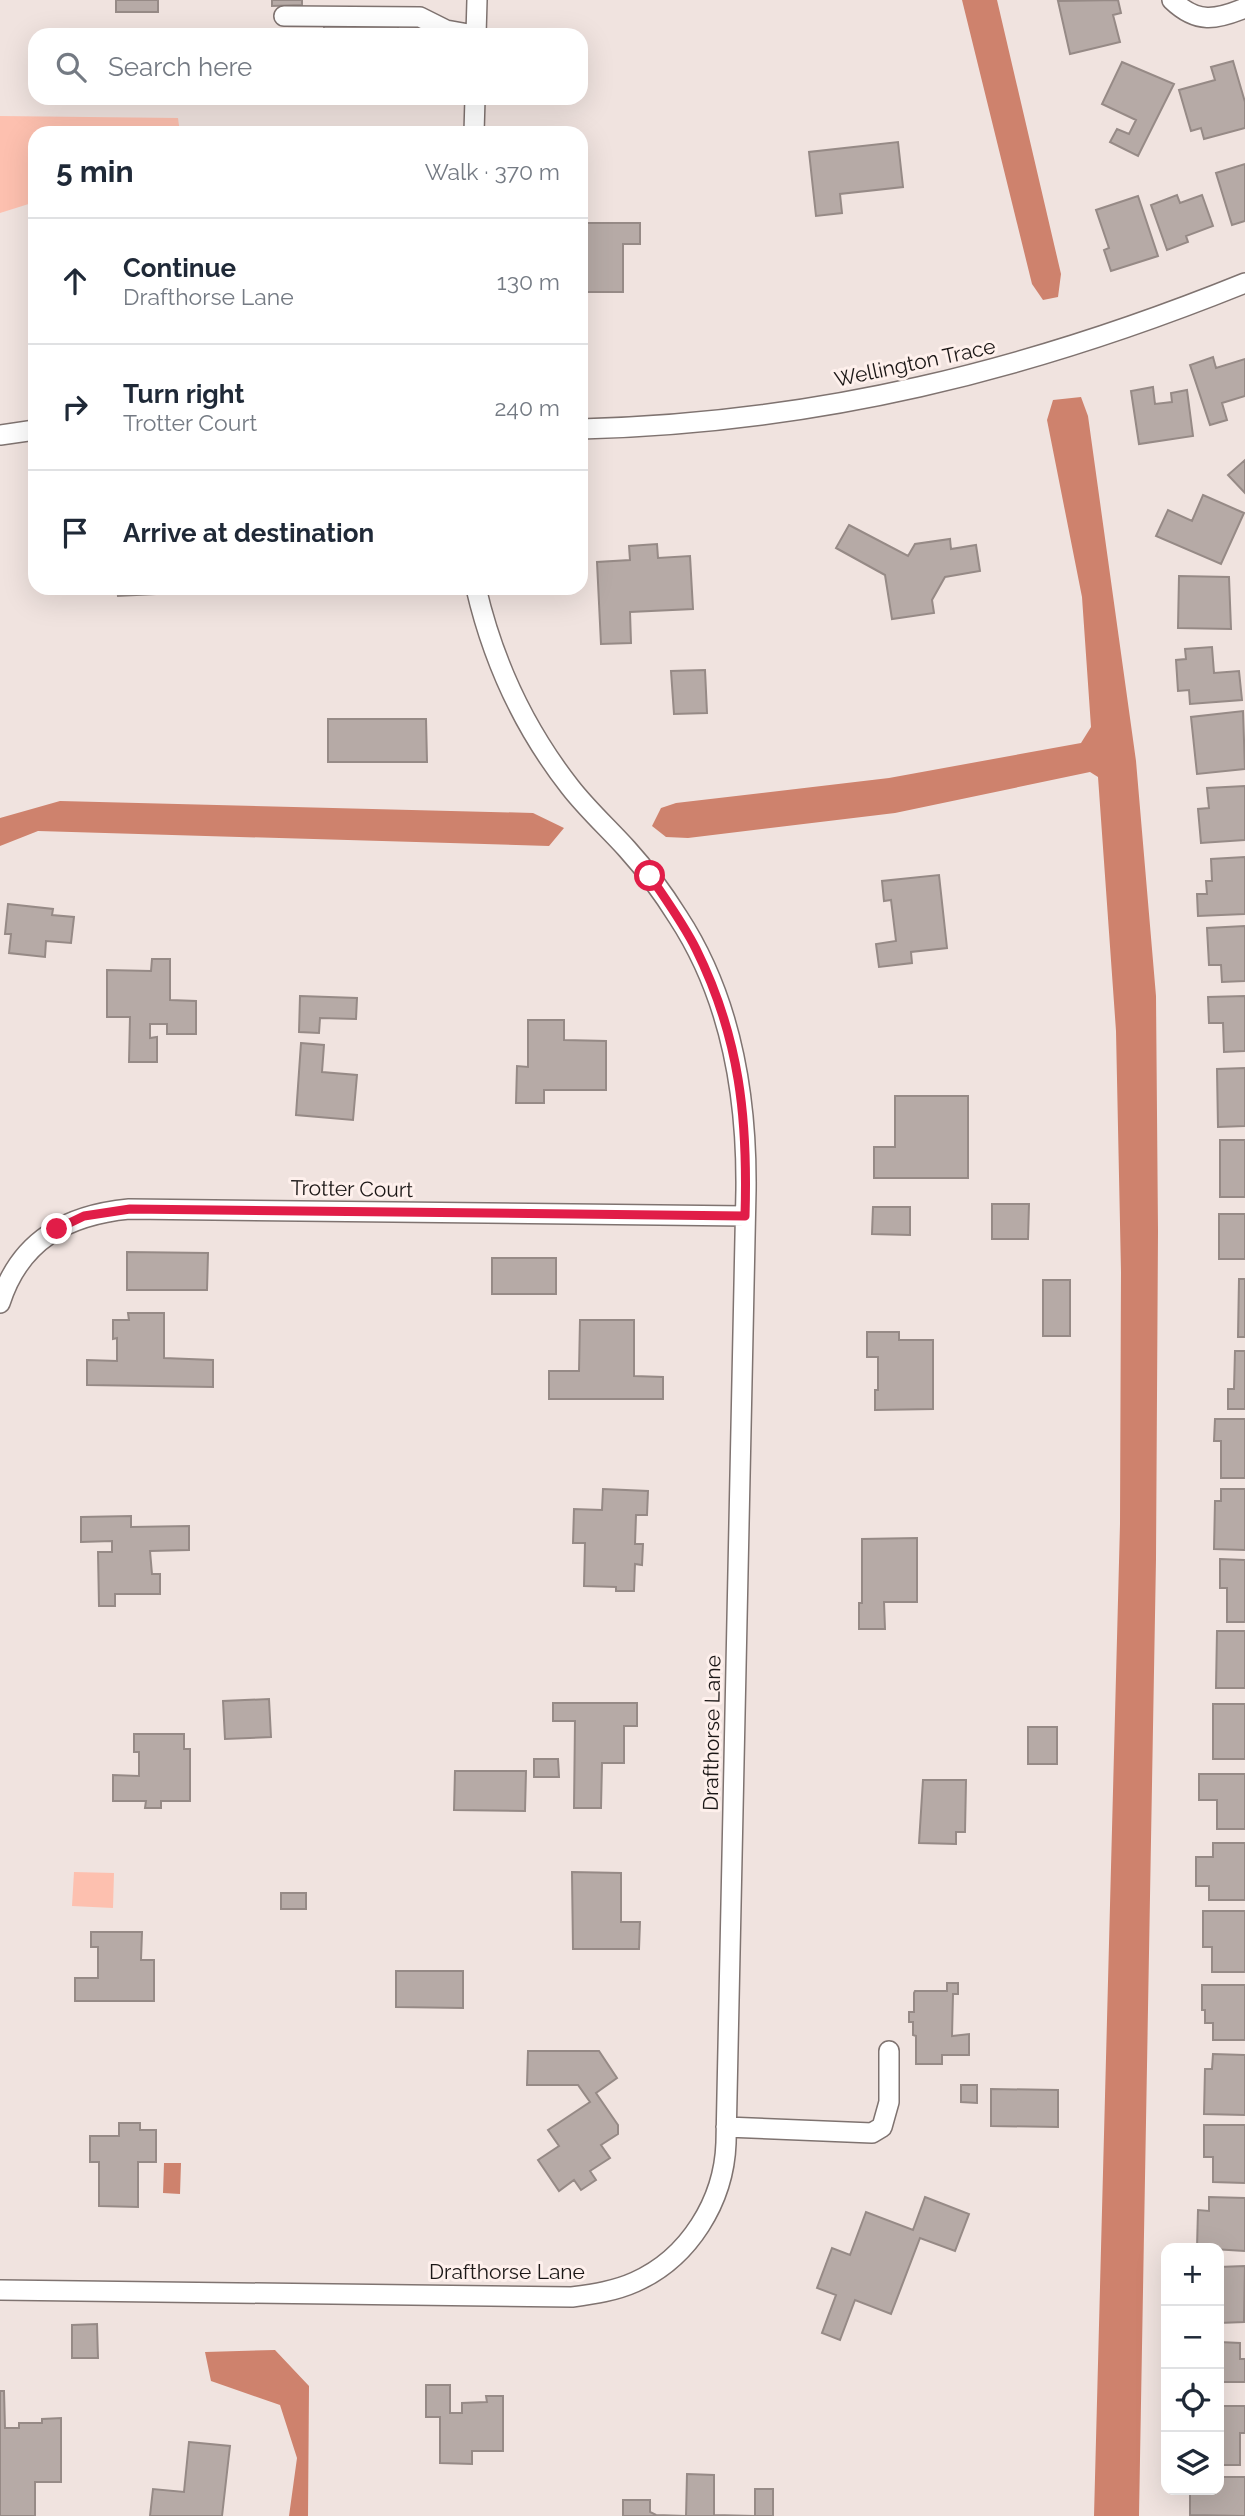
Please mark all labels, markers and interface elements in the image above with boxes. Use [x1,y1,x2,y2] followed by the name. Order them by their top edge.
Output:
[28,28,588,105] search box
[52,48,90,86] icon: search
[108,52,252,82] text: Search here
[56,154,134,189] text: 5 min
[425,158,560,185] text: Walk · 370 m
[123,253,236,283] text: Continue
[56,262,94,300] icon: ahead
[497,268,560,295] text: 130 m
[123,283,294,310] text: Drafthorse Lane
[832,333,998,392] street label: Wellington Trace
[123,379,244,409] text: Turn right
[56,388,94,426] icon: right
[494,394,560,421] text: 240 m
[123,409,257,436] text: Trotter Court
[56,514,94,552] icon: arrive
[123,518,374,548] text: Arrive at destination
[634,860,665,891] route start
[291,1175,413,1202] street label: Trotter Court
[41,1213,72,1244] route end
[698,1655,725,1811] street label: Drafthorse Lane
[1161,2243,1224,2495] map controls
[1161,2243,1224,2306] button: +
[429,2259,585,2284] street label: Drafthorse Lane
[1161,2306,1224,2369] button: −
[1161,2369,1224,2432] button: locate
[1161,2432,1224,2495] button: layers

